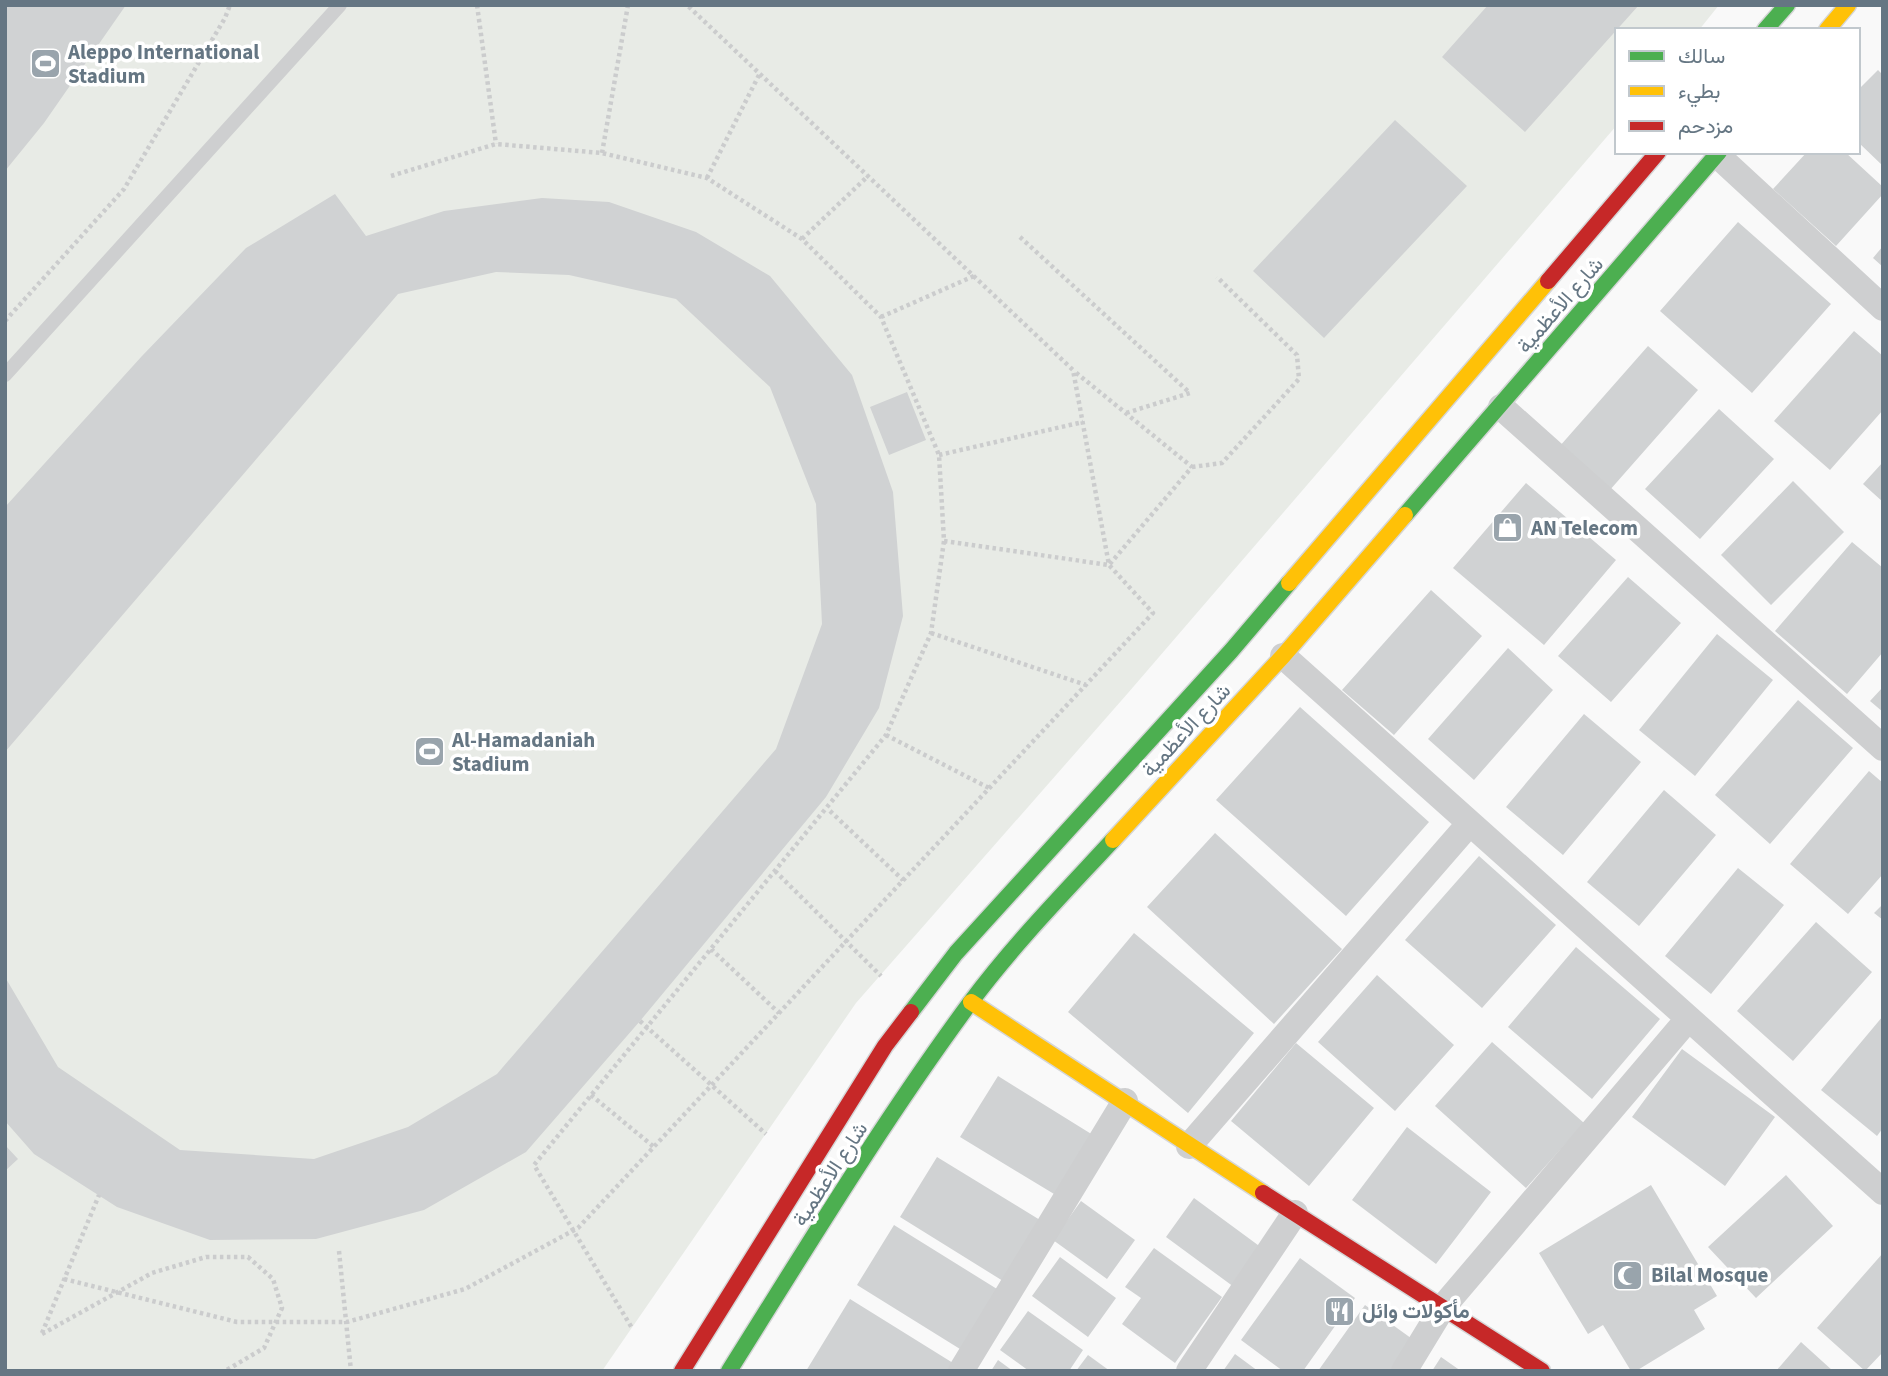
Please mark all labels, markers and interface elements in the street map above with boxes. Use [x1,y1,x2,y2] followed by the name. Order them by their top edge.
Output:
[1615,28,1860,154] legend
[67,37,259,91] place label: Aleppo International Stadium
[1678,41,1725,71] text: سالك
[28,47,62,81] sports icon: Aleppo International Stadium
[1678,76,1721,108] text: بطيء
[1678,111,1733,141] text: مزدحم
[1510,250,1610,360] street label: شارع الأعظمية
[1491,511,1525,545] shop icon: AN Telecom
[1530,513,1638,543] place label: AN Telecom
[1134,676,1238,784] street label: شارع الأعظمية
[451,725,595,779] place label: Al-Hamadaniah Stadium
[412,735,446,769] sports icon: Al-Hamadaniah Stadium
[785,1116,875,1232] street label: شارع الأعظمية
[1611,1258,1645,1292] mosque icon: Bilal Mosque
[1651,1260,1769,1290] place label: Bilal Mosque
[1322,1294,1356,1328] restaurant icon: مأكولات وائل
[1362,1296,1470,1326] place label: مأكولات وائل

